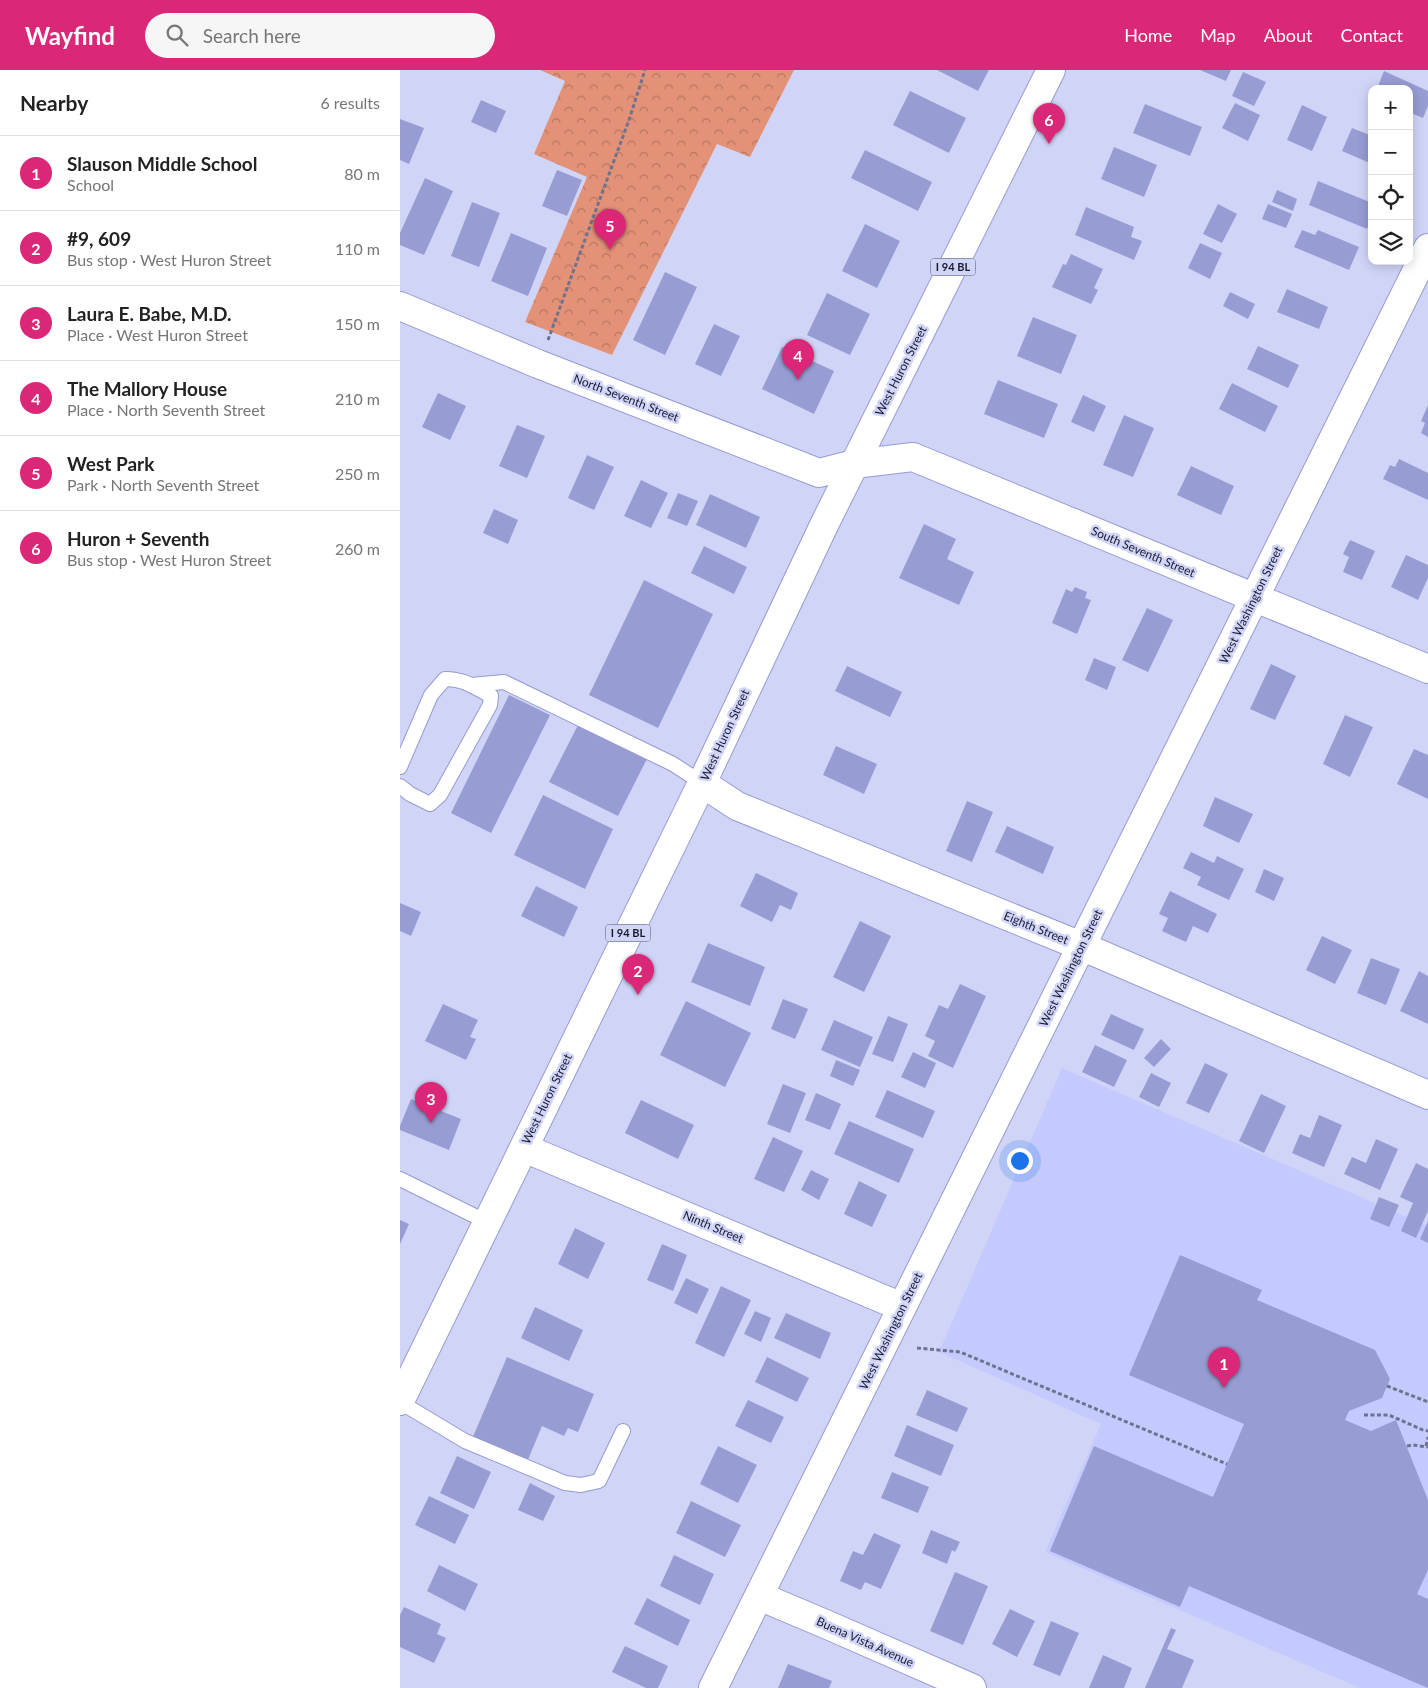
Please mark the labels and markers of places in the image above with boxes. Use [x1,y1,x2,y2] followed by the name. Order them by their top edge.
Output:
[1033,103,1065,144] pin: 6
[594,209,626,250] pin: 5
[782,339,814,380] pin: 4
[622,954,654,995] pin: 2
[415,1082,447,1123] pin: 3
[1208,1347,1240,1388] pin: 1

